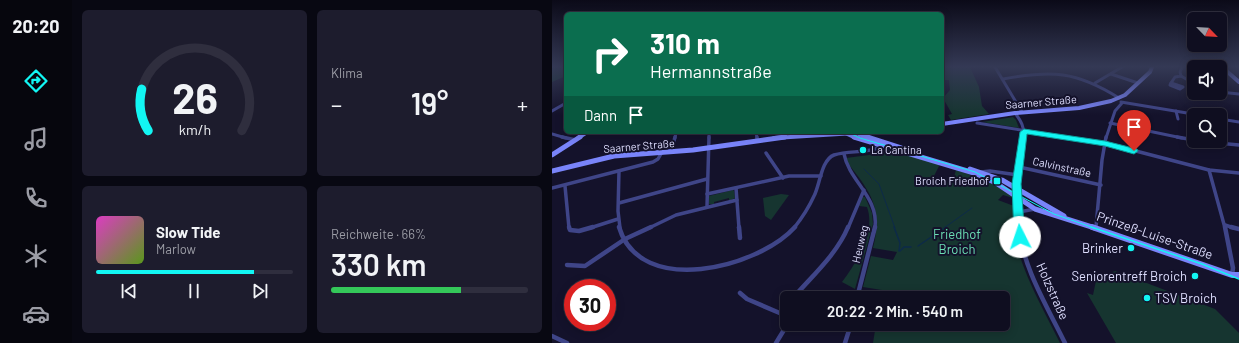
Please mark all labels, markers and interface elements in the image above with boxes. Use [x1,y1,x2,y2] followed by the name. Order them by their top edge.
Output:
[1187,12,1227,52] north arrow
[1187,12,1227,148] map controls
[12,15,60,37] text: 20:20
[650,26,720,60] text: 310 m
[584,28,636,80] icon: right
[650,60,772,82] text: Hermannstraße
[1187,60,1227,100] button: sound
[331,65,363,81] text: Klima
[22,67,50,95] icon: directions
[172,72,217,122] text: 26
[411,85,448,121] text: 19°
[331,91,342,117] text: −
[517,91,528,117] text: +
[1005,92,1077,111] street label: Saarner Straße
[625,104,647,126] icon: arrive
[584,106,617,124] text: Dann
[1187,108,1227,148] button: search
[1117,110,1151,151] pin
[1123,116,1145,138] icon: arrive
[178,120,211,137] text: km/h
[22,125,50,153] icon: music
[603,136,675,155] street label: Saarner Straße
[871,143,922,156] place label: La Cantina
[858,145,868,155] marker: La Cantina
[1032,154,1093,179] street label: Calvinstraße
[915,174,989,187] place label: Broich Friedhof
[992,176,1002,186] marker: Broich Friedhof
[22,184,50,212] icon: phone
[1095,208,1215,262] street label: Prinzeß-Luise-Straße
[999,216,1041,258] position arrow
[156,223,220,241] text: Slow Tide
[849,224,870,264] street label: Heuweg
[331,226,426,242] text: Reichweite · 66%
[933,226,981,257] park label: Friedhof Broich
[1082,240,1123,256] place label: Brinker
[156,241,196,257] text: Marlow
[22,242,50,270] icon: climate
[1126,243,1136,253] marker: Brinker
[331,246,426,282] text: 330 km
[1033,260,1073,322] street label: Holzstraße
[1071,268,1187,284] place label: Seniorentreff Broich
[1190,271,1200,281] marker: Seniorentreff Broich
[564,279,616,331] speed limit sign: 30
[118,280,140,302] icon: previous
[183,280,205,302] icon: pause
[249,280,271,302] icon: next
[1155,290,1217,306] place label: TSV Broich
[1142,293,1152,303] marker: TSV Broich
[22,300,50,328] icon: car
[827,302,963,320] text: 20:22 · 2 Min. · 540 m

